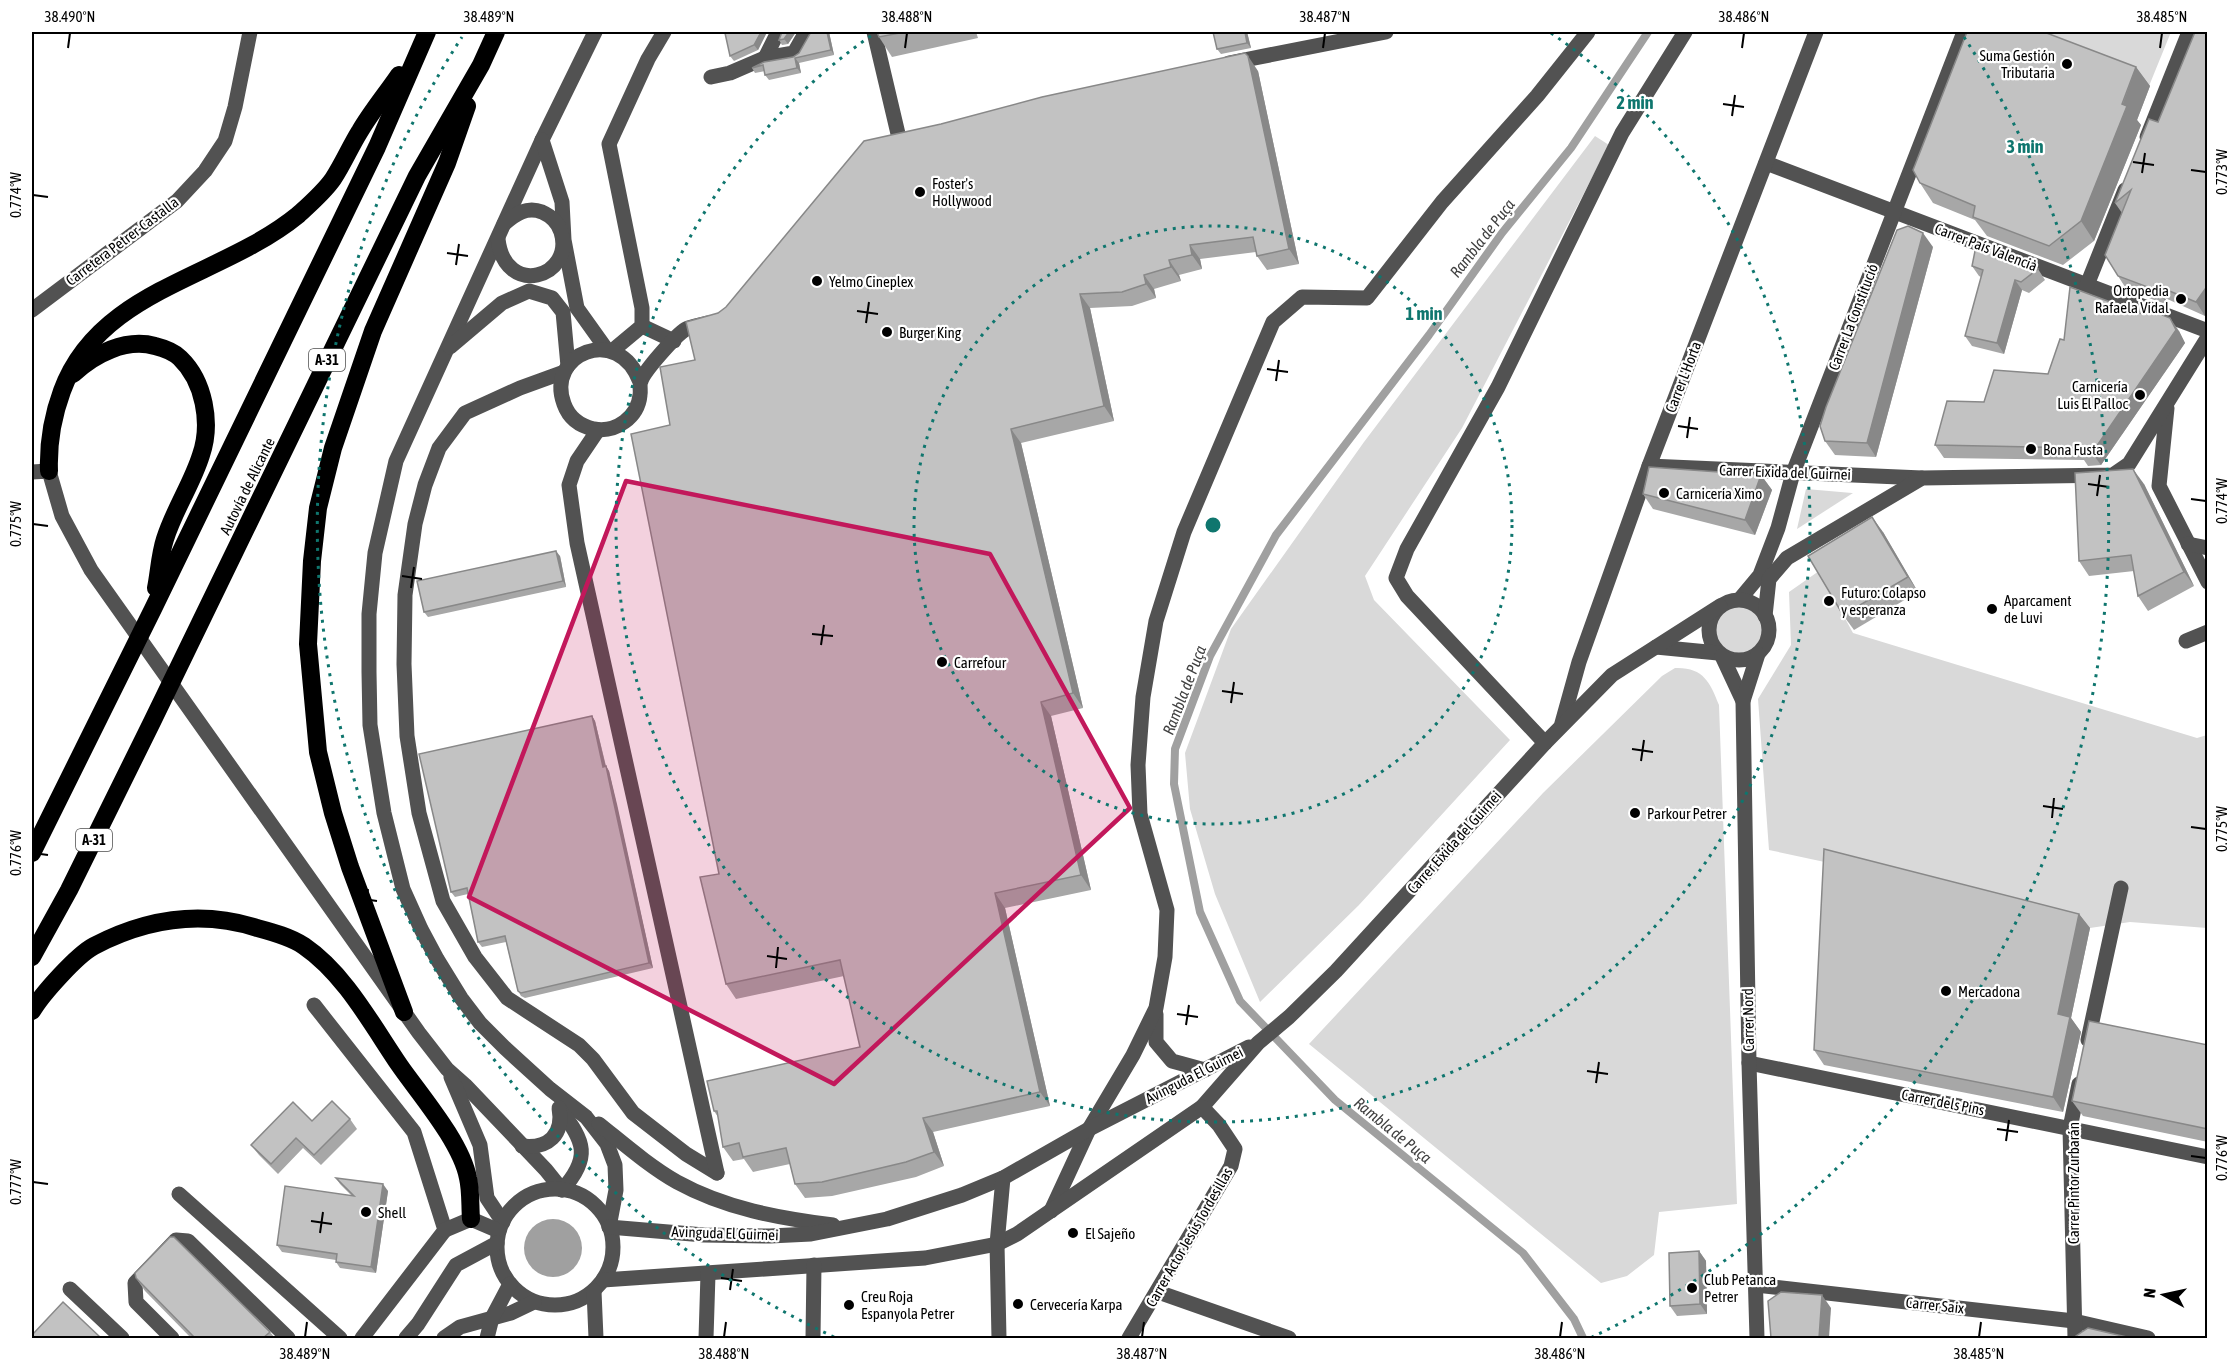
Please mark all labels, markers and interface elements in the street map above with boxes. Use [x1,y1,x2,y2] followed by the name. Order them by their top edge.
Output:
[45,8,95,25] text: 38.490°N
[464,8,514,25] text: 38.489°N
[882,8,932,25] text: 38.488°N
[1300,8,1350,25] text: 38.487°N
[1719,8,1769,25] text: 38.486°N
[2137,8,2187,25] text: 38.485°N
[1979,47,2055,81] place label: Suma Gestión Tributaria
[2060,57,2074,71] marker: Suma Gestión Tributaria
[1617,92,1654,113] text: 2 min
[2007,136,2044,157] text: 3 min
[2213,149,2230,195] text: 0.773°W
[7,172,24,218] text: 0.774°W
[932,175,992,209] place label: Foster's Hollywood
[913,185,927,199] marker: Foster's Hollywood
[62,193,182,289] street label: Carretera Petrer-Castalla
[1446,195,1519,281] water label: Rambla de Puça
[1932,220,2040,274] street label: Carrer País Valencià
[1825,261,1881,373] street label: Carrer La Constitució
[829,273,913,290] place label: Yelmo Cineplex
[810,274,824,288] marker: Yelmo Cineplex
[2095,282,2169,316] place label: Ortopedia Rafaela Vidal
[2174,292,2188,306] marker: Ortopedia Rafaela Vidal
[1406,303,1443,324] text: 1 min
[899,324,962,341] place label: Burger King
[880,325,894,339] marker: Burger King
[1662,339,1704,415] street label: Carrer L'Horta
[309,349,345,371] road number: A-31
[2057,378,2128,412] place label: Carnicería Luis El Palloc
[2133,388,2147,402] marker: Carnicería Luis El Palloc
[216,435,278,537] street label: Autovía de Alicante
[2043,441,2103,458] place label: Bona Fusta
[2024,442,2038,456] marker: Bona Fusta
[1719,461,1851,483] street label: Carrer Eixida del Guirnei
[2213,478,2230,524] text: 0.774°W
[1676,485,1762,502] place label: Carnicería Ximo
[1657,486,1671,500] marker: Carnicería Ximo
[7,501,24,547] text: 0.775°W
[1203,515,1223,535] centre of rings
[1841,584,1926,618] place label: Futuro: Colapso y esperanza
[2004,592,2072,626] place label: Aparcament de Luvi
[1822,594,1836,608] marker: Futuro: Colapso y esperanza
[1985,602,1999,616] marker: Aparcament de Luvi
[1159,642,1210,738] water label: Rambla de Puça
[954,654,1007,671] place label: Carrefour
[935,655,949,669] marker: Carrefour
[1404,787,1504,897] street label: Carrer Eixida del Guirnei
[1647,805,1727,822] place label: Parkour Petrer
[1628,806,1642,820] marker: Parkour Petrer
[2213,806,2230,852] text: 0.775°W
[76,829,112,851] road number: A-31
[7,830,24,876] text: 0.776°W
[1958,983,2020,1000] place label: Mercadona
[1939,984,1953,998] marker: Mercadona
[1739,988,1757,1052] street label: Carrer Nord
[1142,1043,1246,1107] street label: Avinguda El Guirnei
[1900,1086,1986,1118] street label: Carrer dels Pins
[1350,1093,1436,1168] water label: Rambla de Puça
[2065,1122,2082,1244] street label: Carrer Pintor Zurbarán
[2213,1135,2230,1181] text: 0.776°W
[7,1159,24,1205] text: 0.777°W
[1142,1164,1236,1310] street label: Carrer Actor Jesús Tordesillas
[378,1204,406,1221] place label: Shell
[359,1205,373,1219] marker: Shell
[671,1223,779,1243] street label: Avinguda El Guirnei
[1085,1225,1135,1242] place label: El Sajeño
[1066,1226,1080,1240] marker: El Sajeño
[2134,1265,2194,1325] north arrow
[1704,1271,1776,1305] place label: Club Petanca Petrer
[1685,1281,1699,1295] marker: Club Petanca Petrer
[2140,1287,2159,1299] text: N
[861,1288,955,1322] place label: Creu Roja Espanyola Petrer
[1905,1293,1965,1317] street label: Carrer Saix
[1030,1296,1123,1313] place label: Cervecería Karpa
[1011,1297,1025,1311] marker: Cervecería Karpa
[842,1298,856,1312] marker: Creu Roja Espanyola Petrer
[280,1345,330,1362] text: 38.489°N
[699,1345,749,1362] text: 38.488°N
[1117,1345,1167,1362] text: 38.487°N
[1535,1345,1585,1362] text: 38.486°N
[1954,1345,2004,1362] text: 38.485°N

